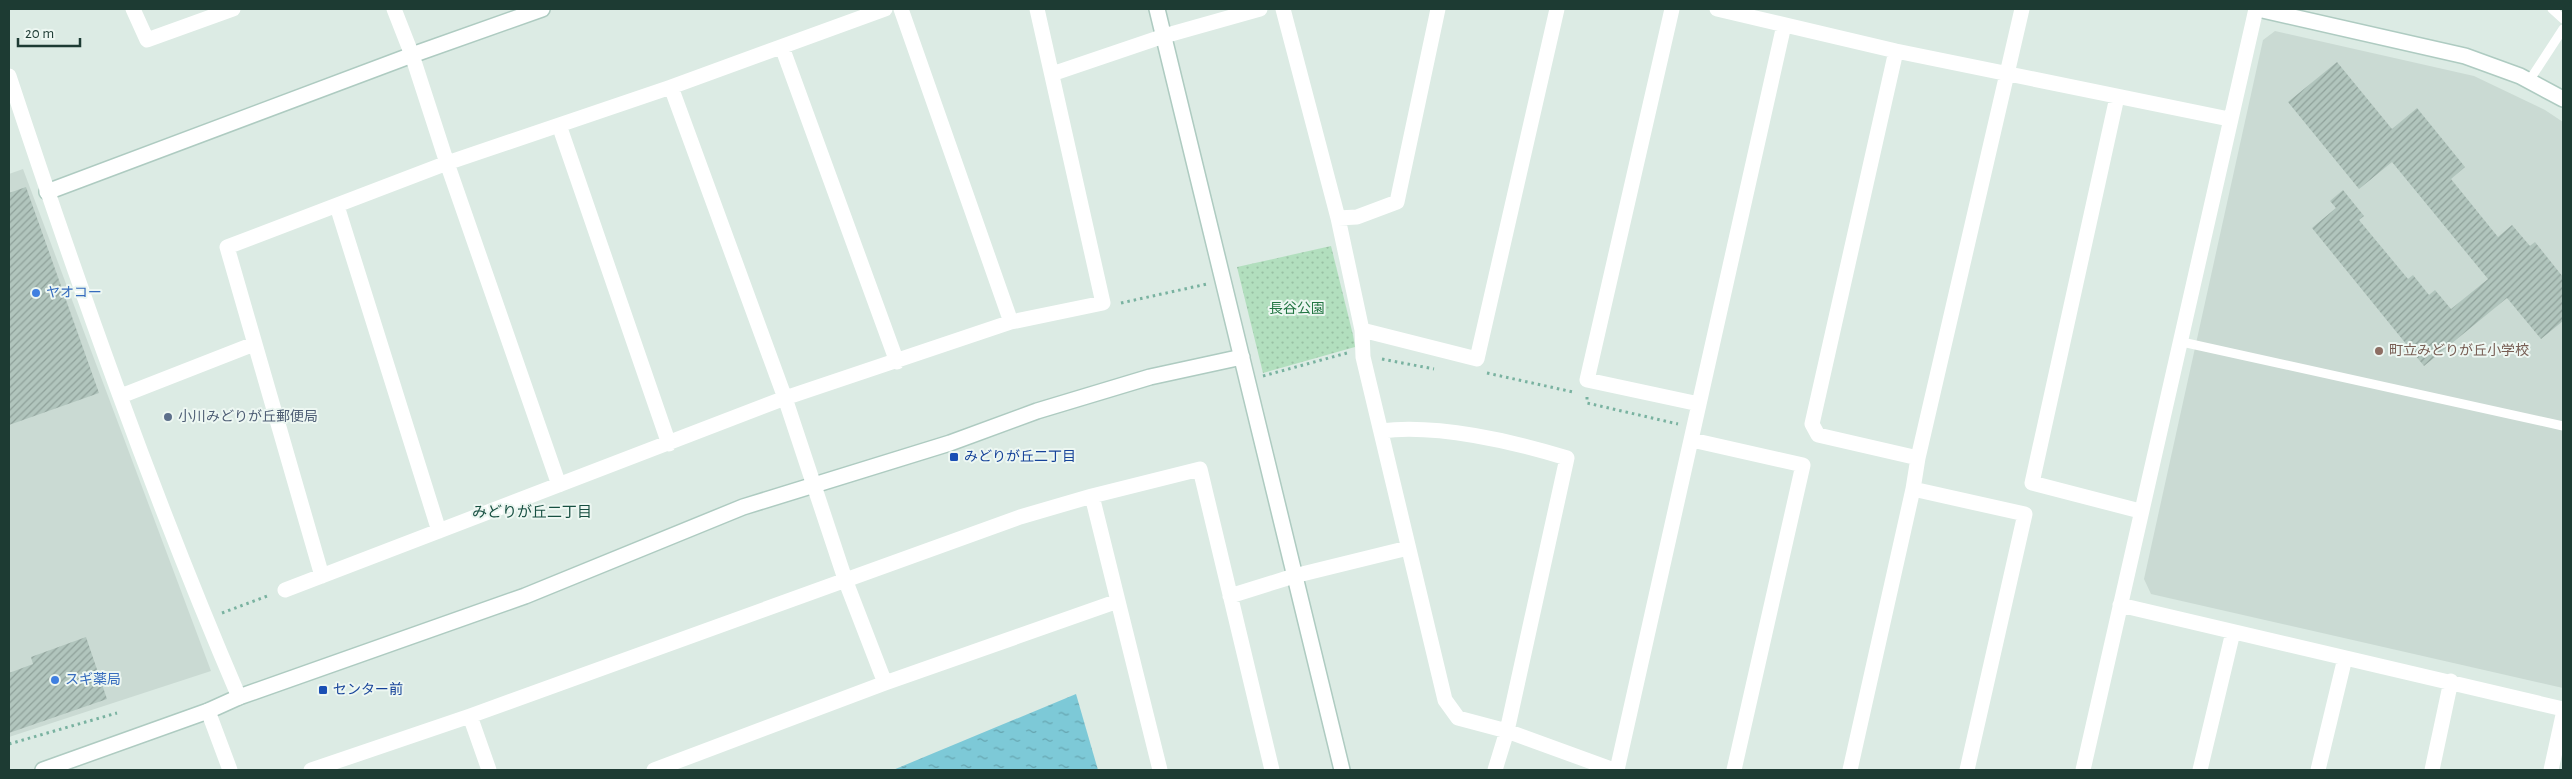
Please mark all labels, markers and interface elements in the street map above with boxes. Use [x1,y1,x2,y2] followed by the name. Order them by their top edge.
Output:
[18,15,80,47] scale bar
[25,26,54,41] text: 20 m
[46,285,102,300] place label: ヤオコー
[30,287,42,299] marker: ヤオコー
[1269,301,1325,316] park label: 長谷公園
[2389,343,2529,358] place label: 町立みどりが丘小学校
[2373,345,2385,357] marker: 町立みどりが丘小学校
[178,409,318,424] place label: 小川みどりが丘郵便局
[162,411,174,423] marker: 小川みどりが丘郵便局
[964,449,1076,464] place label: みどりが丘二丁目
[948,451,960,463] marker: みどりが丘二丁目
[472,504,592,520] district label: みどりが丘二丁目
[65,672,121,687] place label: スギ薬局
[49,674,61,686] marker: スギ薬局
[333,681,403,697] place label: センター前
[317,684,329,696] marker: センター前

